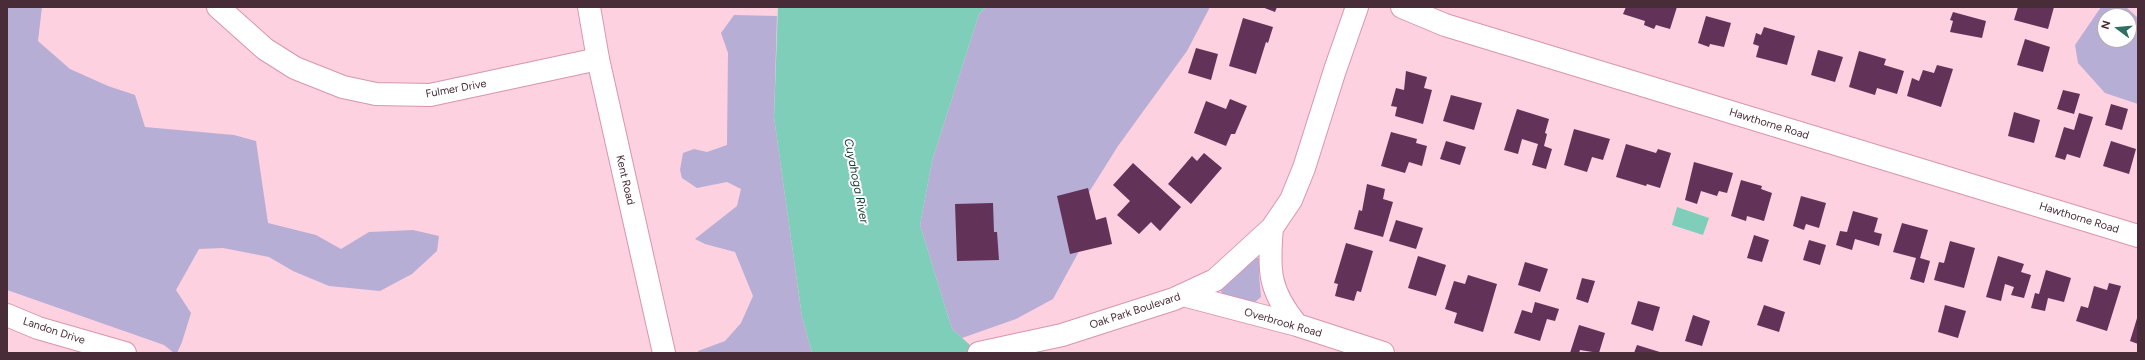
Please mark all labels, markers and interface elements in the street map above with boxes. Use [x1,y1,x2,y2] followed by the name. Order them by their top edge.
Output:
[2097,8,2137,48] north arrow
[2099,19,2113,31] text: N
[424,77,488,101] street label: Fulmer Drive
[1727,106,1811,142] street label: Hawthorne Road
[841,137,871,225] water label: Cuyahoga River
[613,154,637,206] street label: Kent Road
[2037,200,2121,236] street label: Hawthorne Road
[1088,290,1182,332] street label: Oak Park Boulevard
[1243,306,1323,340] street label: Overbrook Road
[21,315,87,347] street label: Landon Drive

